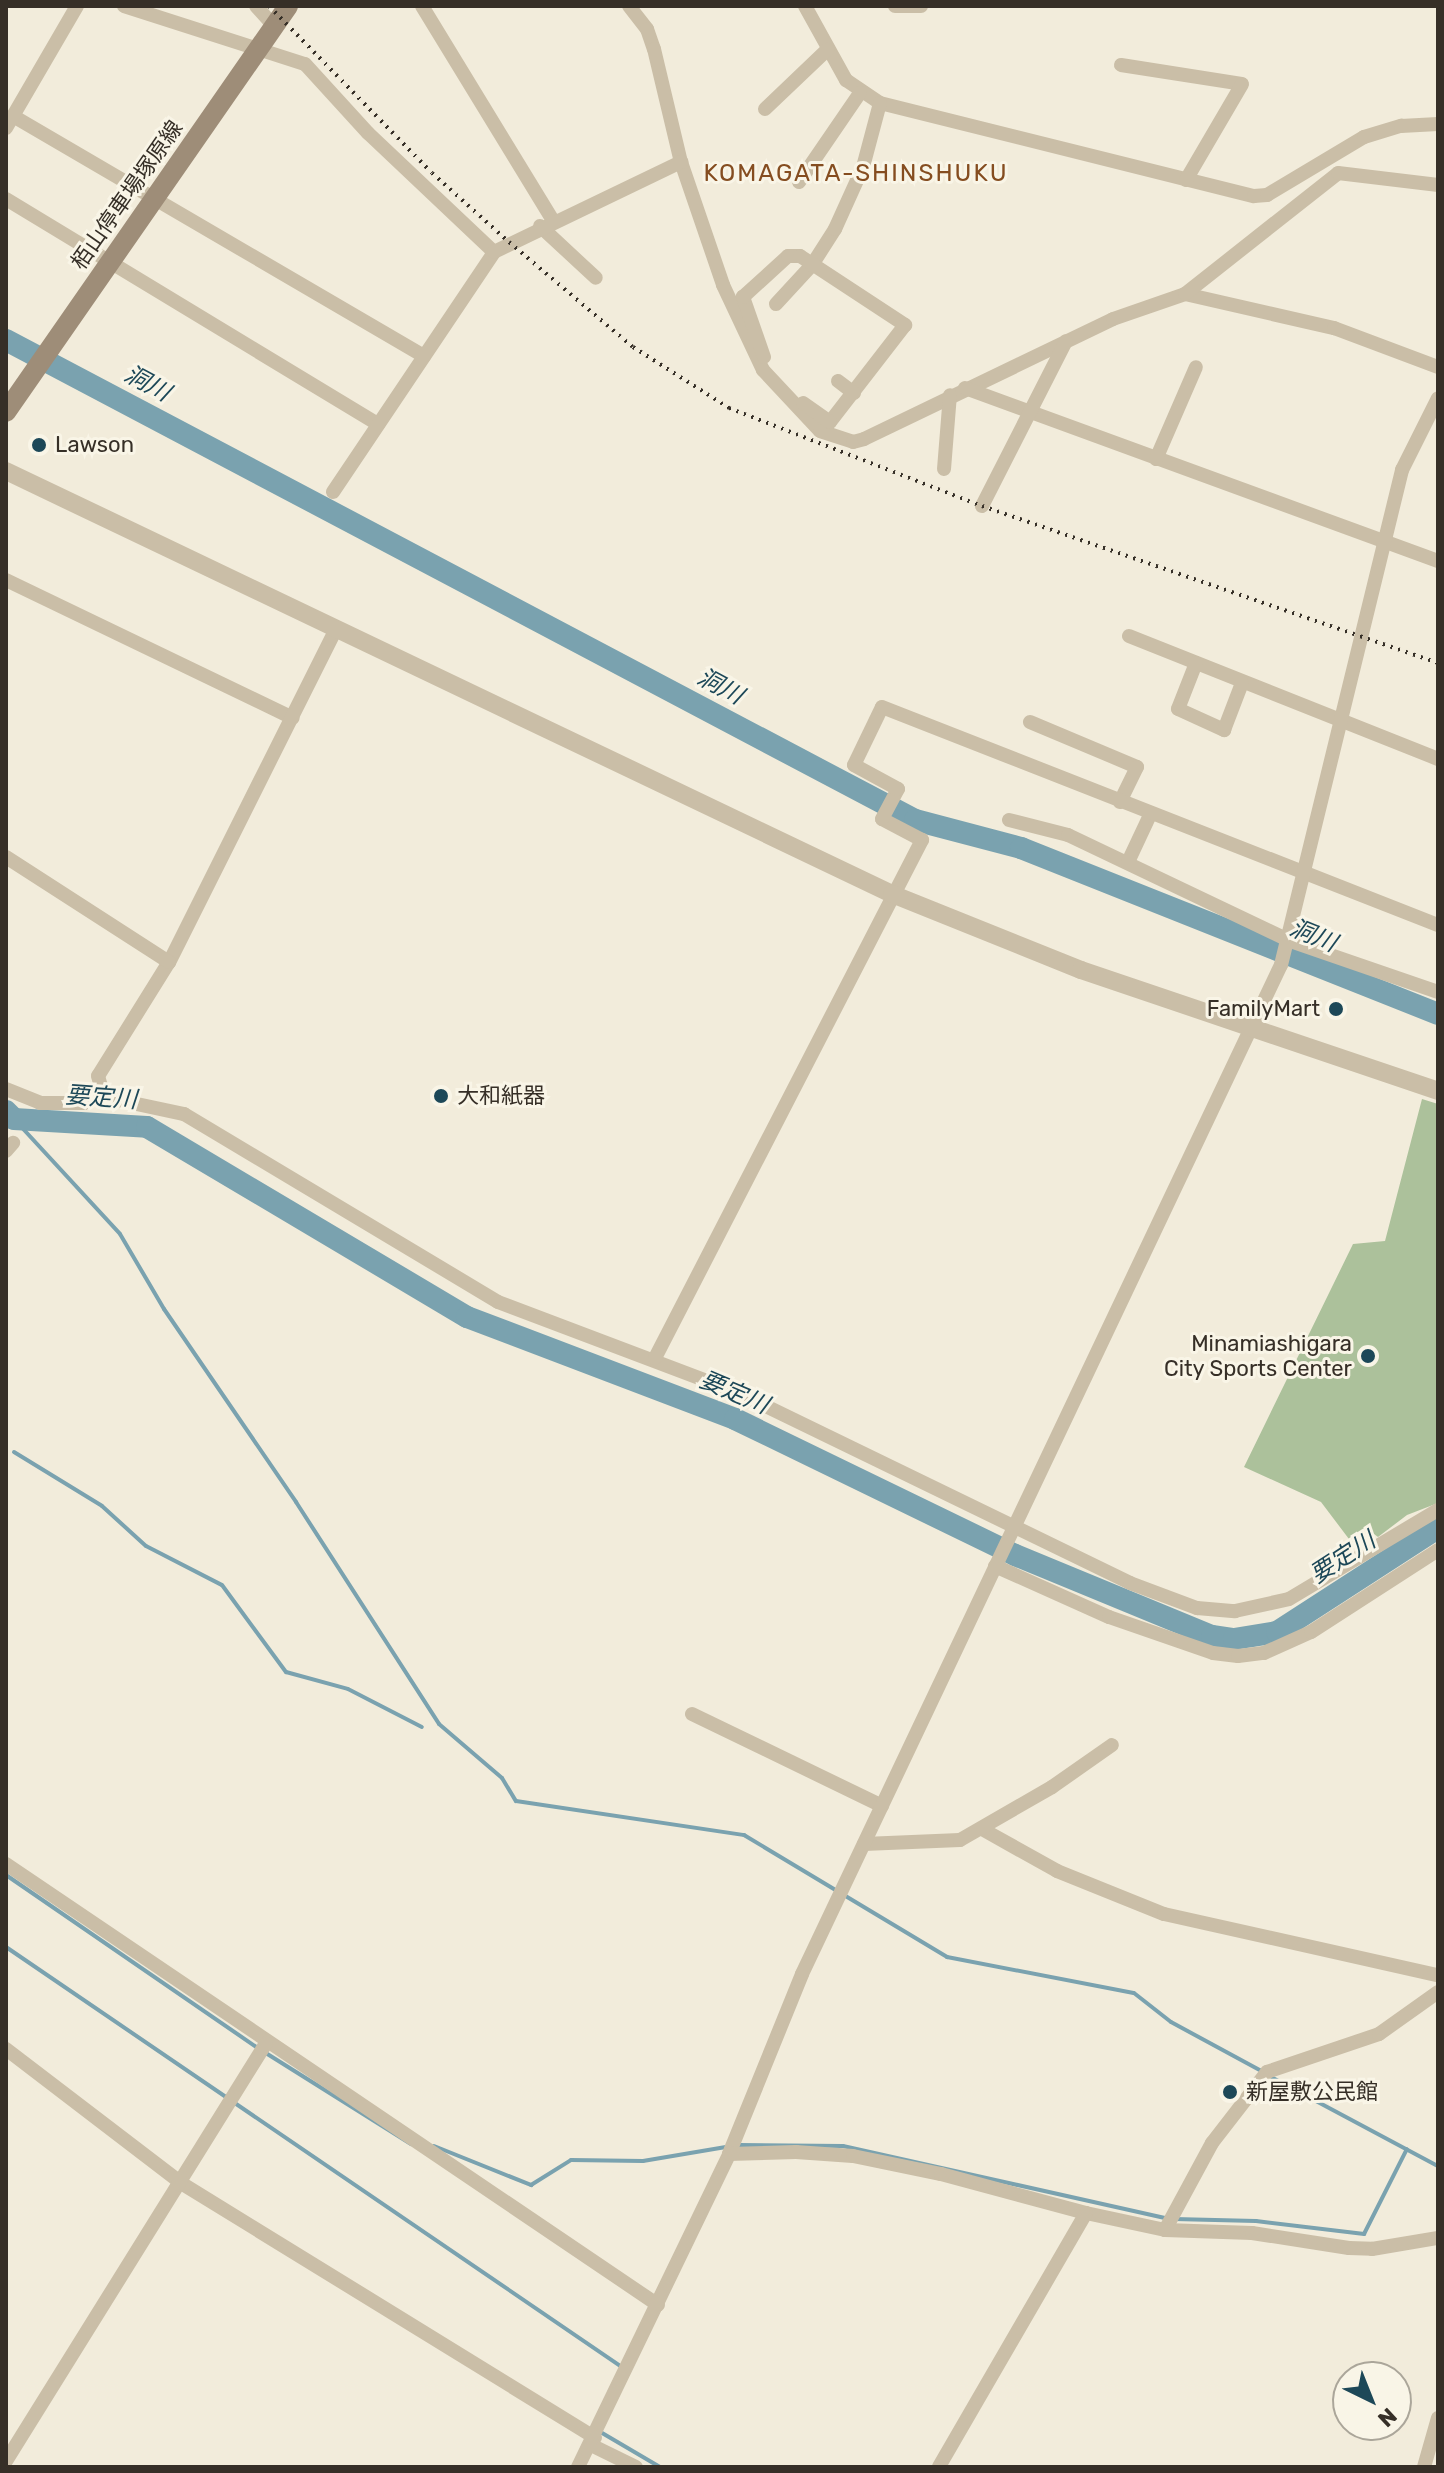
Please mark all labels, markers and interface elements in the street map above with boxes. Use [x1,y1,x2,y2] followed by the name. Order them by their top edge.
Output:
[66,115,188,275] street label: 栢山停車場塚原線
[703,160,1009,188] district label: KOMAGATA-SHINSHUKU
[119,360,175,408] water label: 洞川
[55,432,134,458] place label: Lawson
[30,436,48,454] marker: Lawson
[692,663,748,711] water label: 洞川
[1285,914,1341,958] water label: 洞川
[1207,996,1320,1022] place label: FamilyMart
[1327,1000,1345,1018] marker: FamilyMart
[64,1081,138,1115] water label: 要定川
[457,1083,545,1109] place label: 大和紙器
[432,1087,450,1105] marker: 大和紙器
[1163,1330,1352,1382] place label: Minamiashigara City Sports Center
[1359,1347,1377,1365] marker: Minamiashigara City Sports Center
[695,1366,773,1420] water label: 要定川
[1305,1526,1381,1590] water label: 要定川
[1246,2079,1378,2105] place label: 新屋敷公民館
[1221,2083,1239,2101] marker: 新屋敷公民館
[1332,2361,1412,2441] north arrow
[1372,2402,1402,2433] text: N

